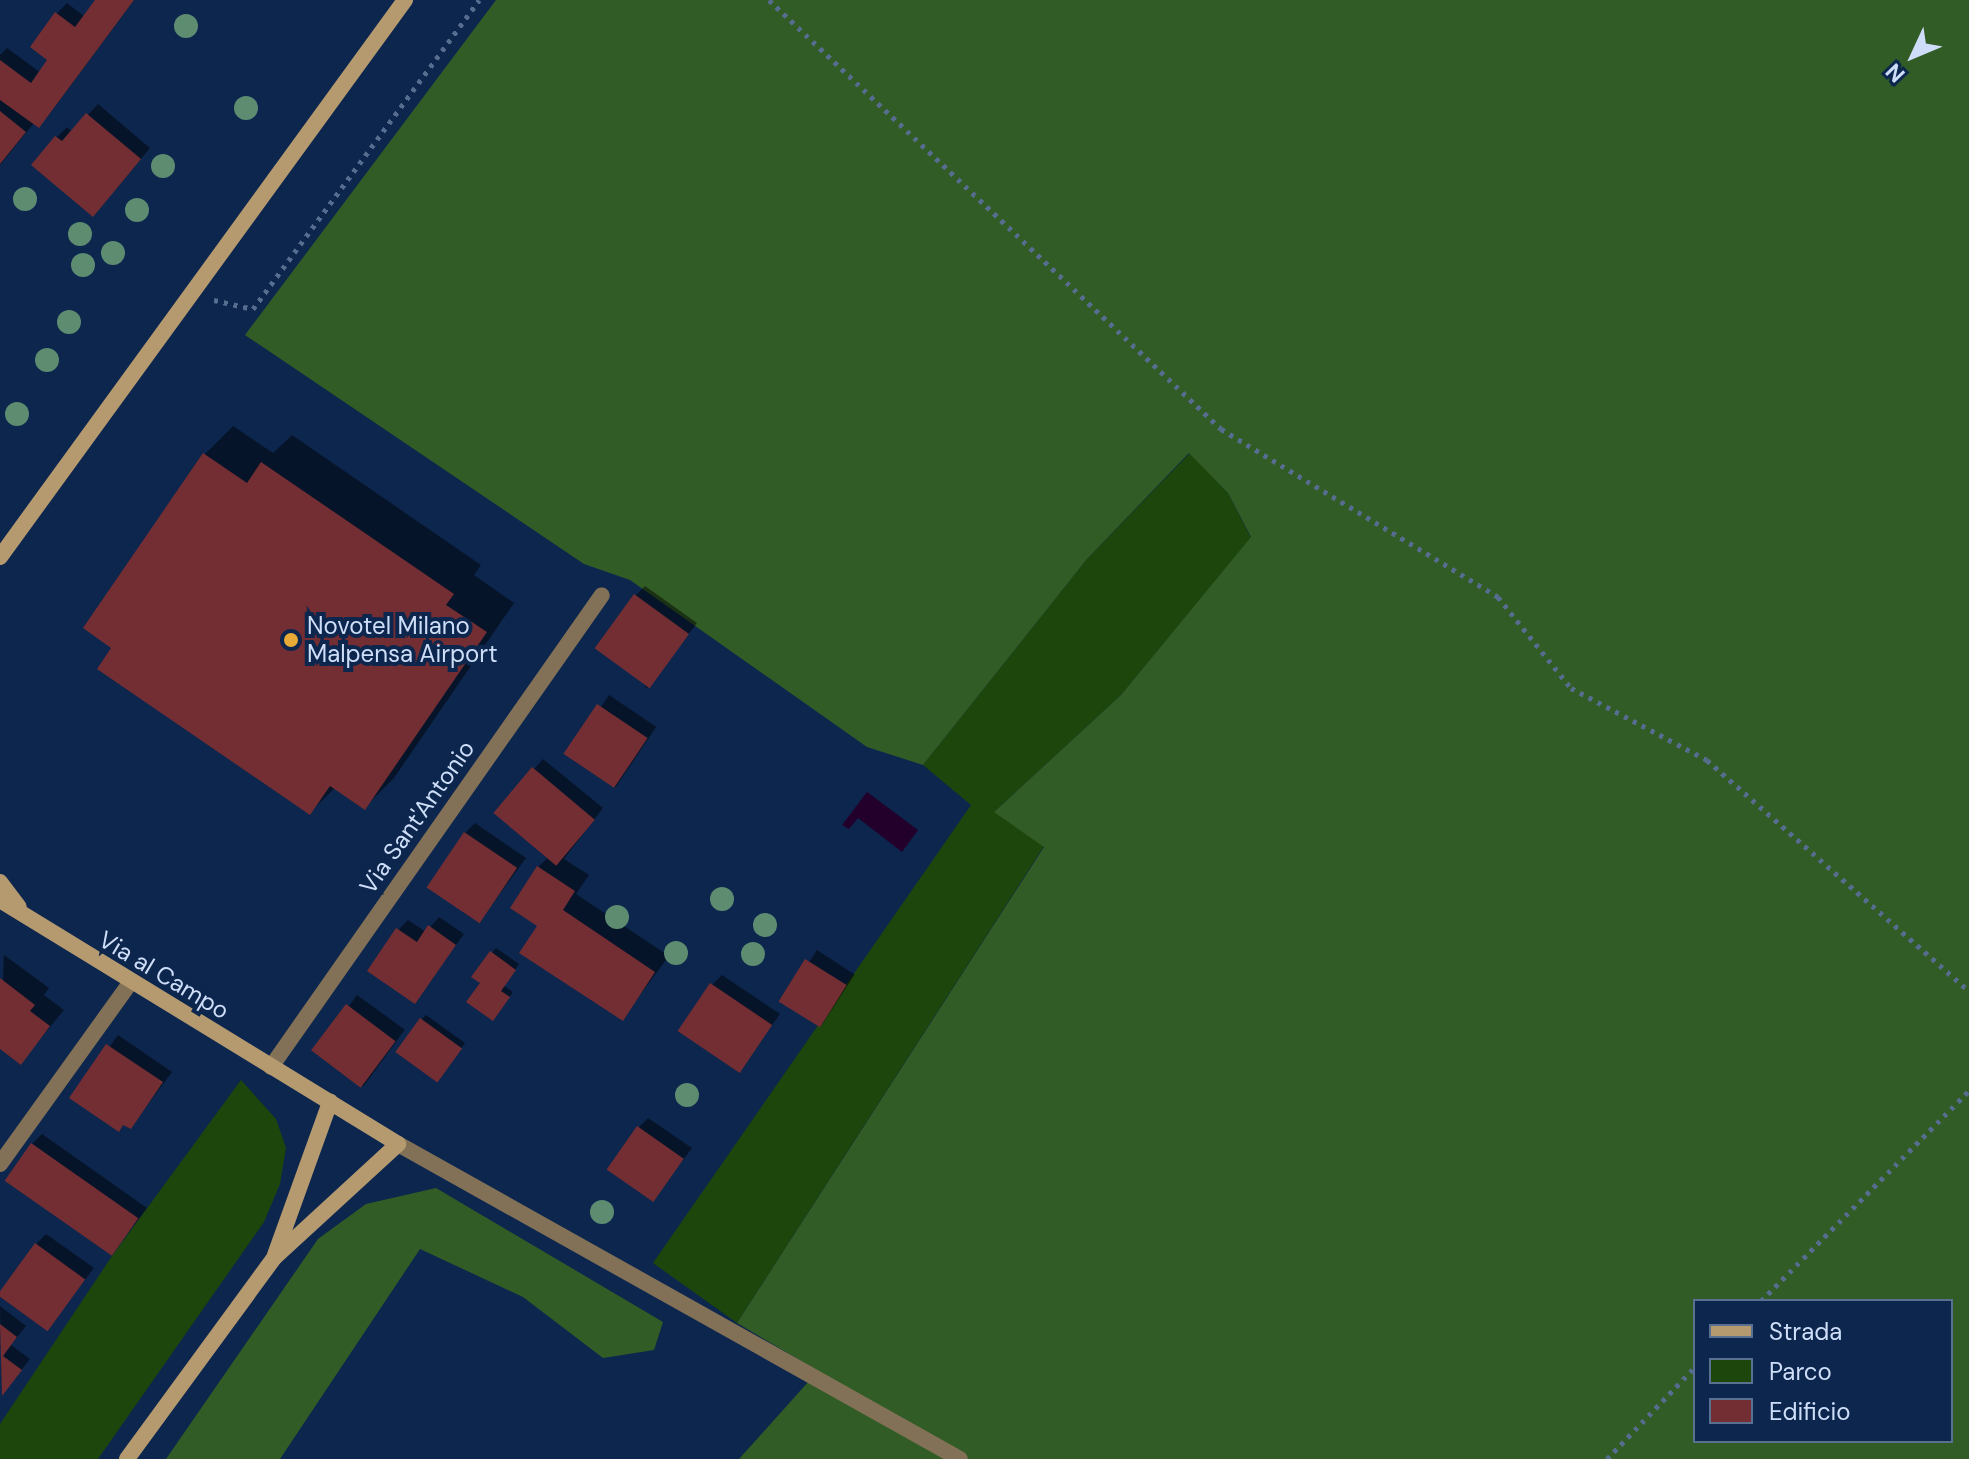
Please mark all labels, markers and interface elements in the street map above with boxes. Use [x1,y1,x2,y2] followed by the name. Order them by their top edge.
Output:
[1873,16,1953,96] north arrow
[1879,57,1911,89] text: N
[307,612,498,668] place label: Novotel Milano Malpensa Airport
[282,631,300,649] marker: Novotel Milano Malpensa Airport
[353,735,481,899] street label: Via Sant'Antonio
[94,925,234,1025] street label: Via al Campo
[1693,1299,1953,1443] legend
[1769,1316,1842,1347] text: Strada
[1769,1356,1832,1387] text: Parco
[1769,1396,1851,1427] text: Edificio

